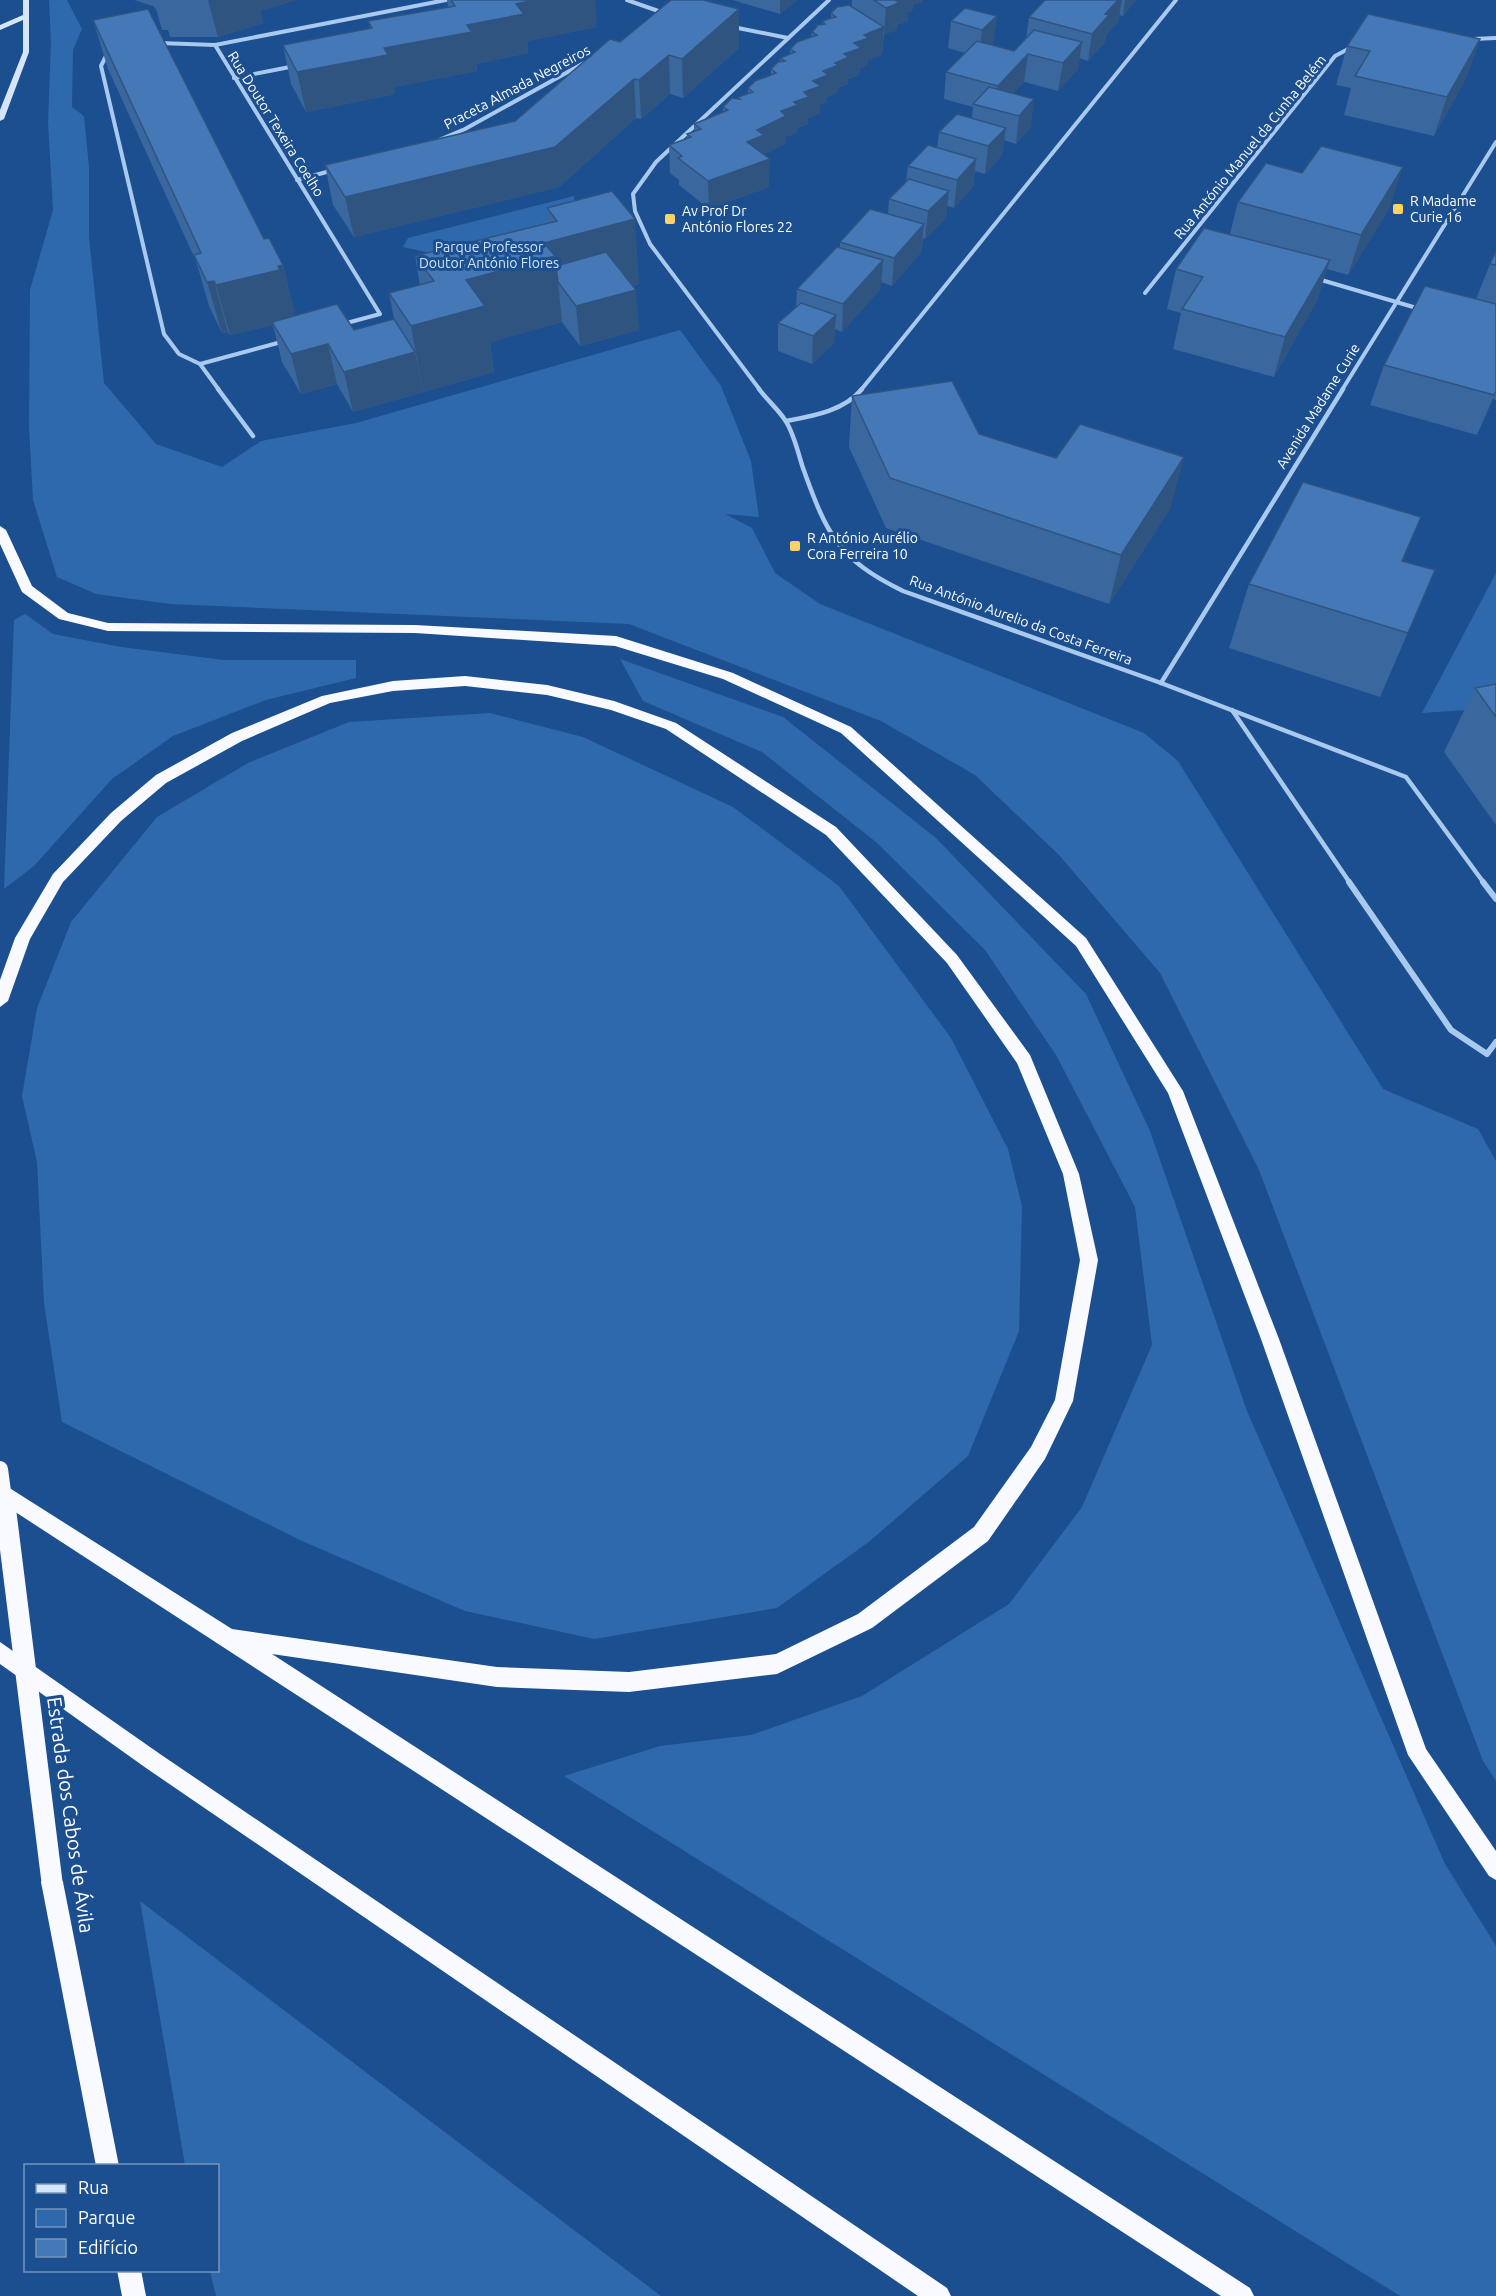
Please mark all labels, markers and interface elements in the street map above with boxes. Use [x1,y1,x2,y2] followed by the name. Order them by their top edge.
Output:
[441,42,593,132] street label: Praceta Almada Negreiros
[225,48,327,200] street label: Rua Doutor Texeira Coelho
[1171,52,1329,242] street label: Rua António Manuel da Cunha Belém
[1410,193,1477,225] place label: R Madame Curie 16
[1391,202,1405,216] marker: R Madame Curie 16
[682,203,793,235] place label: Av Prof Dr António Flores 22
[663,212,677,226] marker: Av Prof Dr António Flores 22
[419,239,559,271] park label: Parque Professor Doutor António Flores
[1273,341,1363,471] street label: Avenida Madame Curie
[807,530,918,562] place label: R António Aurélio Cora Ferreira 10
[788,539,802,553] marker: R António Aurélio Cora Ferreira 10
[907,572,1135,668] street label: Rua António Aurelio da Costa Ferreira
[43,1695,99,1935] street label: Estrada dos Cabos de Ávila
[24,2164,219,2272] legend
[78,2177,109,2197] text: Rua
[78,2207,135,2227] text: Parque
[78,2237,138,2257] text: Edifício

